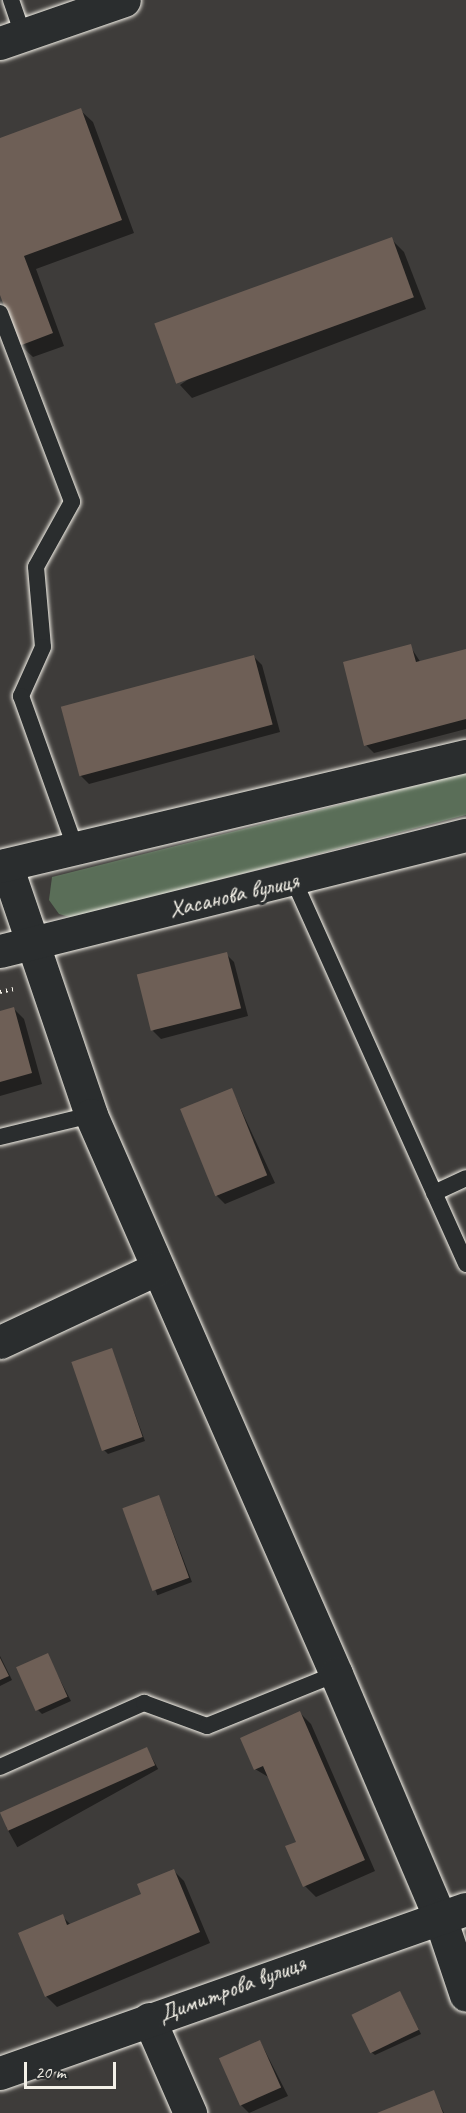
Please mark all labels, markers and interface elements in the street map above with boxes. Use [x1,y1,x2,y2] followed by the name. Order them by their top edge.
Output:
[166,866,302,924] street label: Хасанова вулиця
[154,1949,310,2029] street label: Димитрова вулиця
[27,2050,118,2088] scale bar
[35,2061,66,2083] text: 20 m

